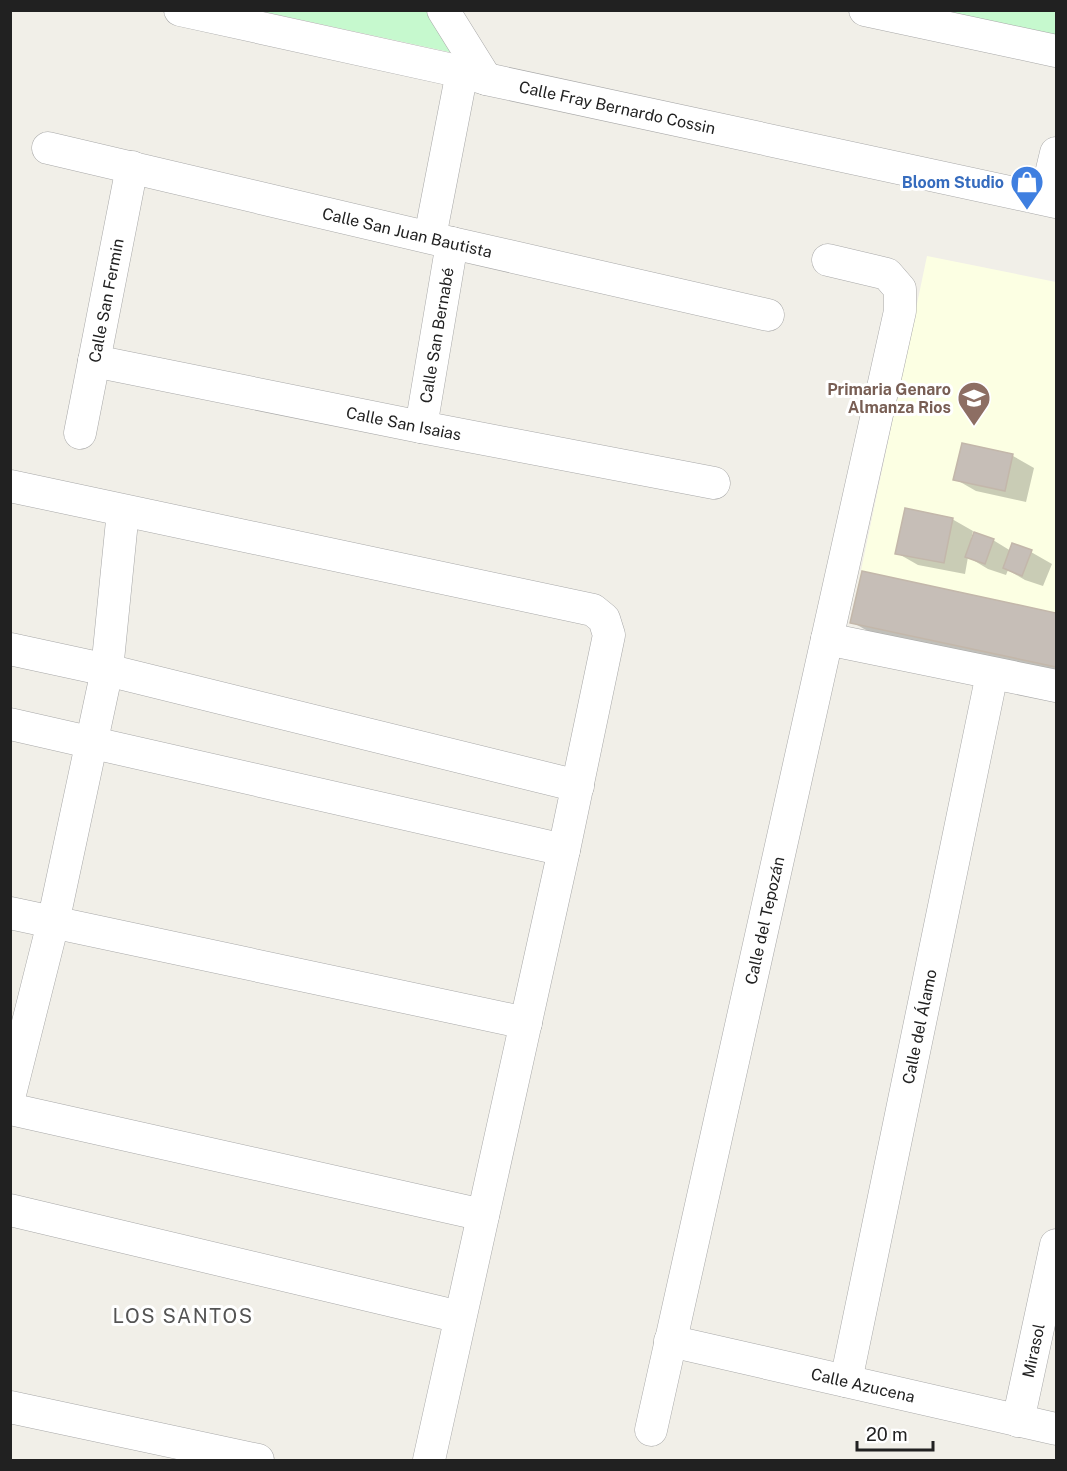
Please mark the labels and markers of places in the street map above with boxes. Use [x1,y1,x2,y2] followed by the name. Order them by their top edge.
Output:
[1009,164,1045,211] shop icon: Bloom Studio
[902,173,1004,192] place label: Bloom Studio
[827,380,951,417] place label: Primaria Genaro Almanza Rios
[956,380,992,427] school or university icon: Primaria Genaro Almanza Rios

